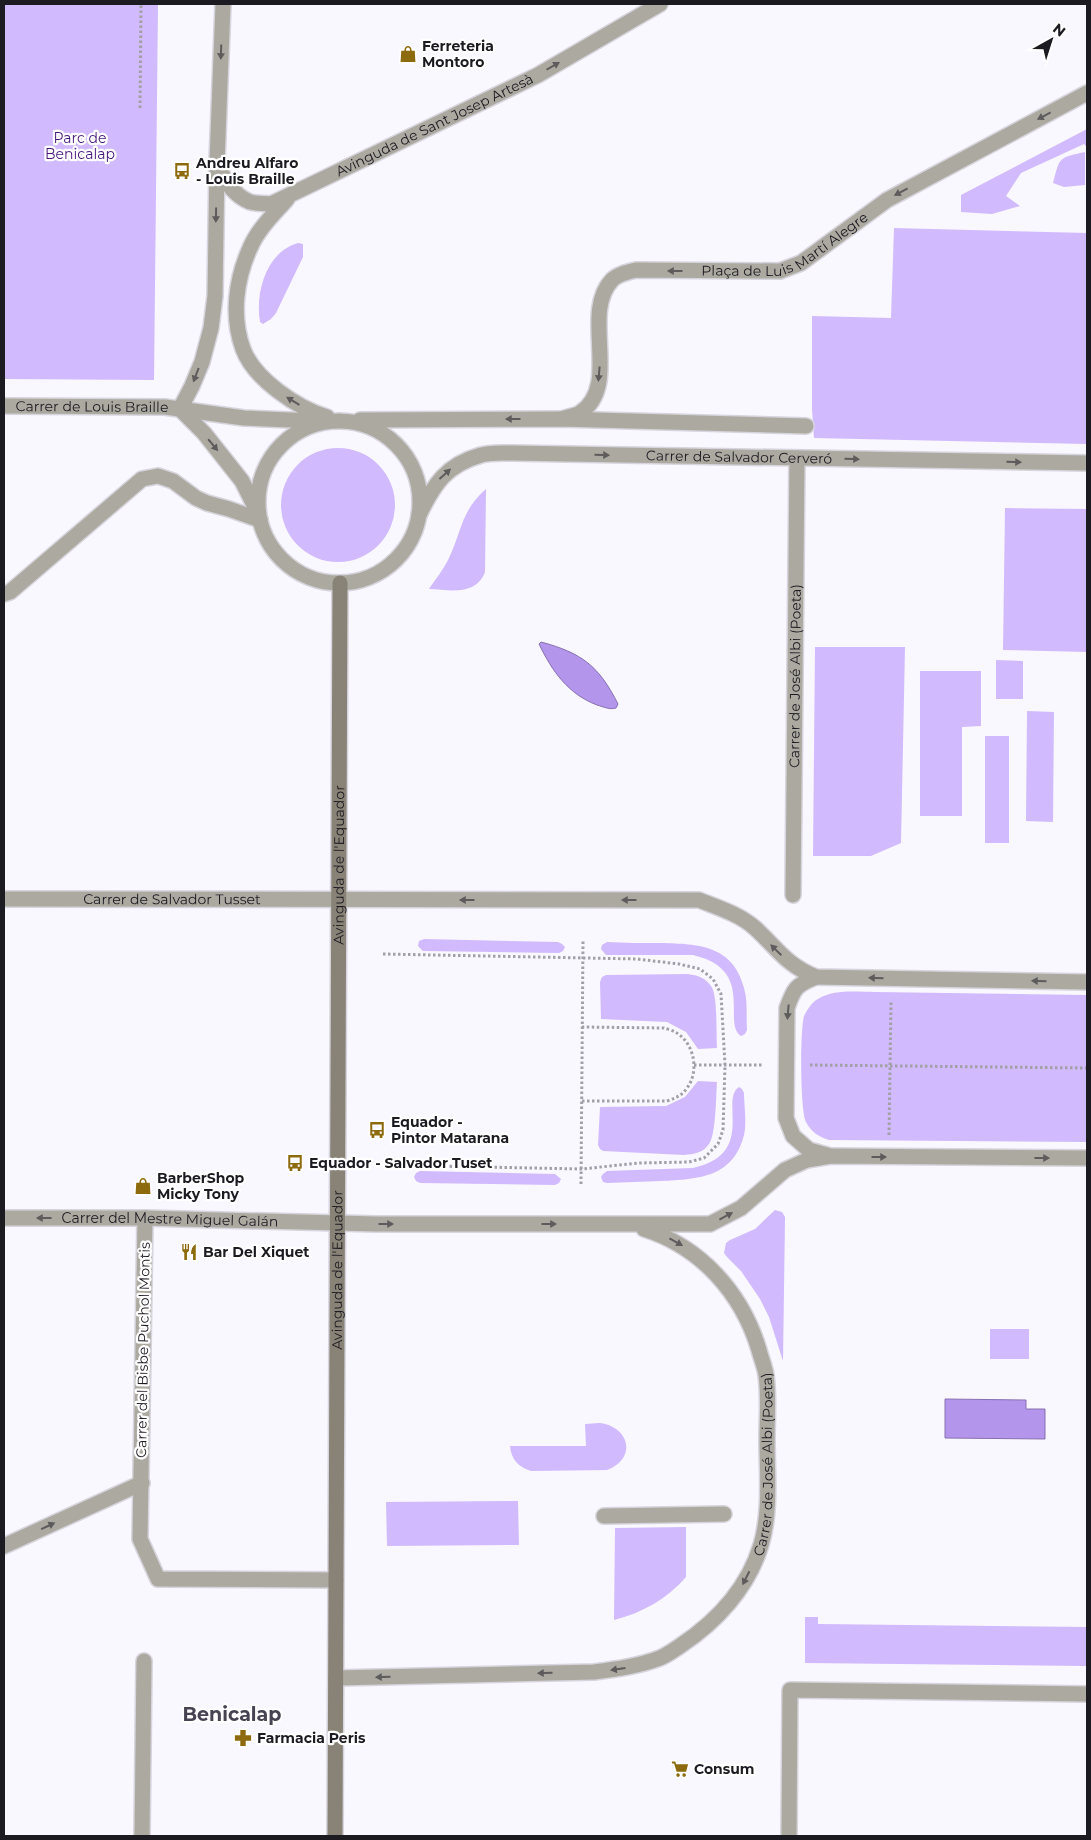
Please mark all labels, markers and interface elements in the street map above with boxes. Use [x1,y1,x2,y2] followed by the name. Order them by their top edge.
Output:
[1026,15,1076,65] north arrow
[1049,19,1069,40] text: N
[422,37,494,71] place label: Ferreteria Montoro
[398,44,418,64] shop icon: Ferreteria Montoro
[217,45,225,61] one-way arrow
[546,62,559,71] one-way arrow
[333,70,536,180] street label: Avinguda de Sant Josep Artesà
[1037,112,1051,120] one-way arrow
[45,129,115,163] park label: Parc de Benicalap
[195,154,298,188] place label: Andreu Alfaro - Louis Braille
[172,161,192,181] bus stop icon: Andreu Alfaro - Louis Braille
[894,188,908,196] one-way arrow
[212,207,220,223] one-way arrow
[701,208,871,280] street label: Plaça de Luis Martí Alegre
[667,266,683,274] one-way arrow
[595,367,603,383] one-way arrow
[192,368,200,382] one-way arrow
[16,397,168,416] street label: Carrer de Louis Braille
[287,397,300,406] one-way arrow
[504,415,520,423] one-way arrow
[208,438,219,451] one-way arrow
[646,446,833,468] street label: Carrer de Salvador Cerveró
[594,451,610,459] one-way arrow
[844,455,860,463] one-way arrow
[1007,458,1023,466] one-way arrow
[439,468,451,480] one-way arrow
[785,584,805,768] street label: Carrer de José Albi (Poeta)
[330,785,348,945] street label: Avinguda de l'Equador
[83,890,261,908] street label: Carrer de Salvador Tusset
[459,896,475,904] one-way arrow
[621,896,637,904] one-way arrow
[770,944,782,956] one-way arrow
[868,974,884,982] one-way arrow
[1030,977,1046,985] one-way arrow
[784,1004,792,1020] one-way arrow
[391,1113,509,1147] place label: Equador - Pintor Matarana
[367,1120,387,1140] bus stop icon: Equador - Pintor Matarana
[285,1153,305,1173] bus stop icon: Equador - Salvador Tuset
[872,1153,888,1161] one-way arrow
[309,1154,492,1172] place label: Equador - Salvador Tuset
[1034,1154,1050,1162] one-way arrow
[157,1169,245,1203] place label: BarberShop Micky Tony
[133,1176,153,1196] shop icon: BarberShop Micky Tony
[328,1190,347,1350] street label: Avinguda de l'Equador
[62,1209,279,1230] street label: Carrer del Mestre Miguel Galán
[720,1211,733,1220] one-way arrow
[35,1214,51,1222] one-way arrow
[378,1220,394,1228] one-way arrow
[541,1220,557,1228] one-way arrow
[669,1238,683,1246] one-way arrow
[132,1242,154,1458] street label: Carrer del Bisbe Puchol Montis
[179,1242,199,1262] restaurant icon: Bar Del Xiquet
[203,1243,309,1261] place label: Bar Del Xiquet
[749,1372,777,1558] street label: Carrer de José Albi (Poeta)
[41,1521,55,1529] one-way arrow
[741,1570,750,1585] one-way arrow
[610,1665,626,1673] one-way arrow
[537,1669,553,1677] one-way arrow
[375,1673,391,1681] one-way arrow
[183,1703,281,1726] district label: Benicalap
[233,1728,253,1748] pharmacy icon: Farmacia Peris
[257,1729,366,1747] place label: Farmacia Peris
[670,1759,690,1779] supermarket icon: Consum
[694,1760,754,1778] place label: Consum

